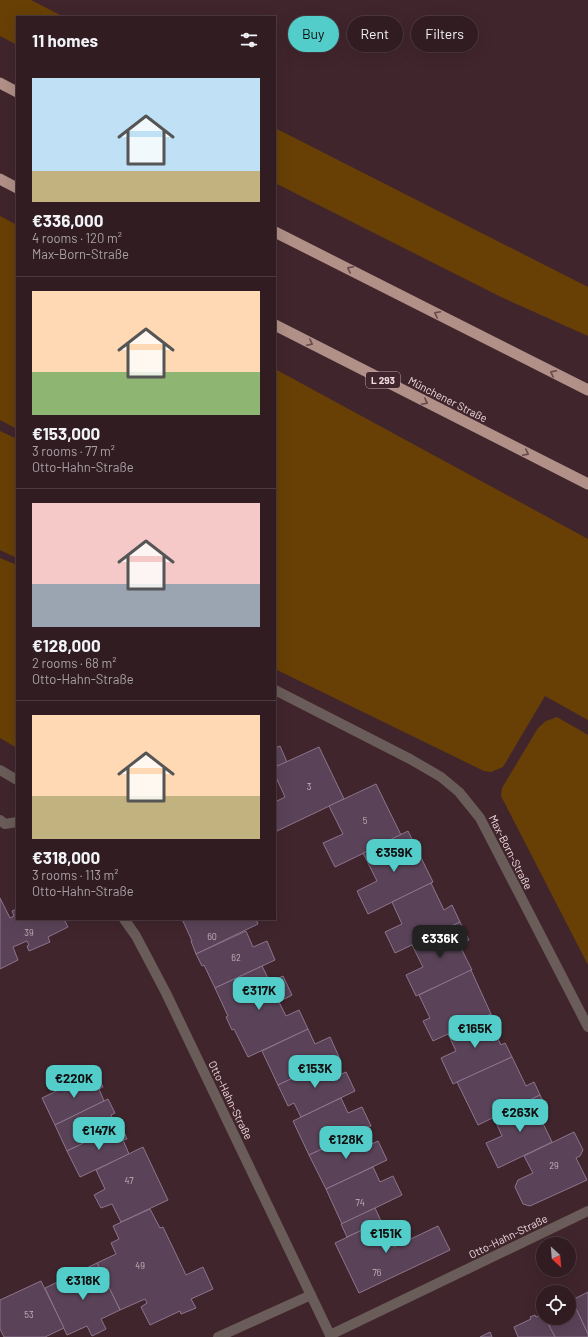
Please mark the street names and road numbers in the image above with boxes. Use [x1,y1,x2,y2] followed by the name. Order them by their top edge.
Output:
[366,372,400,388] road number: L 293
[406,373,490,425] street label: Münchener Straße
[487,813,535,892] street label: Max-Born-Straße
[206,1059,256,1142] street label: Otto-Hahn-Straße
[467,1211,550,1261] street label: Otto-Hahn-Straße

